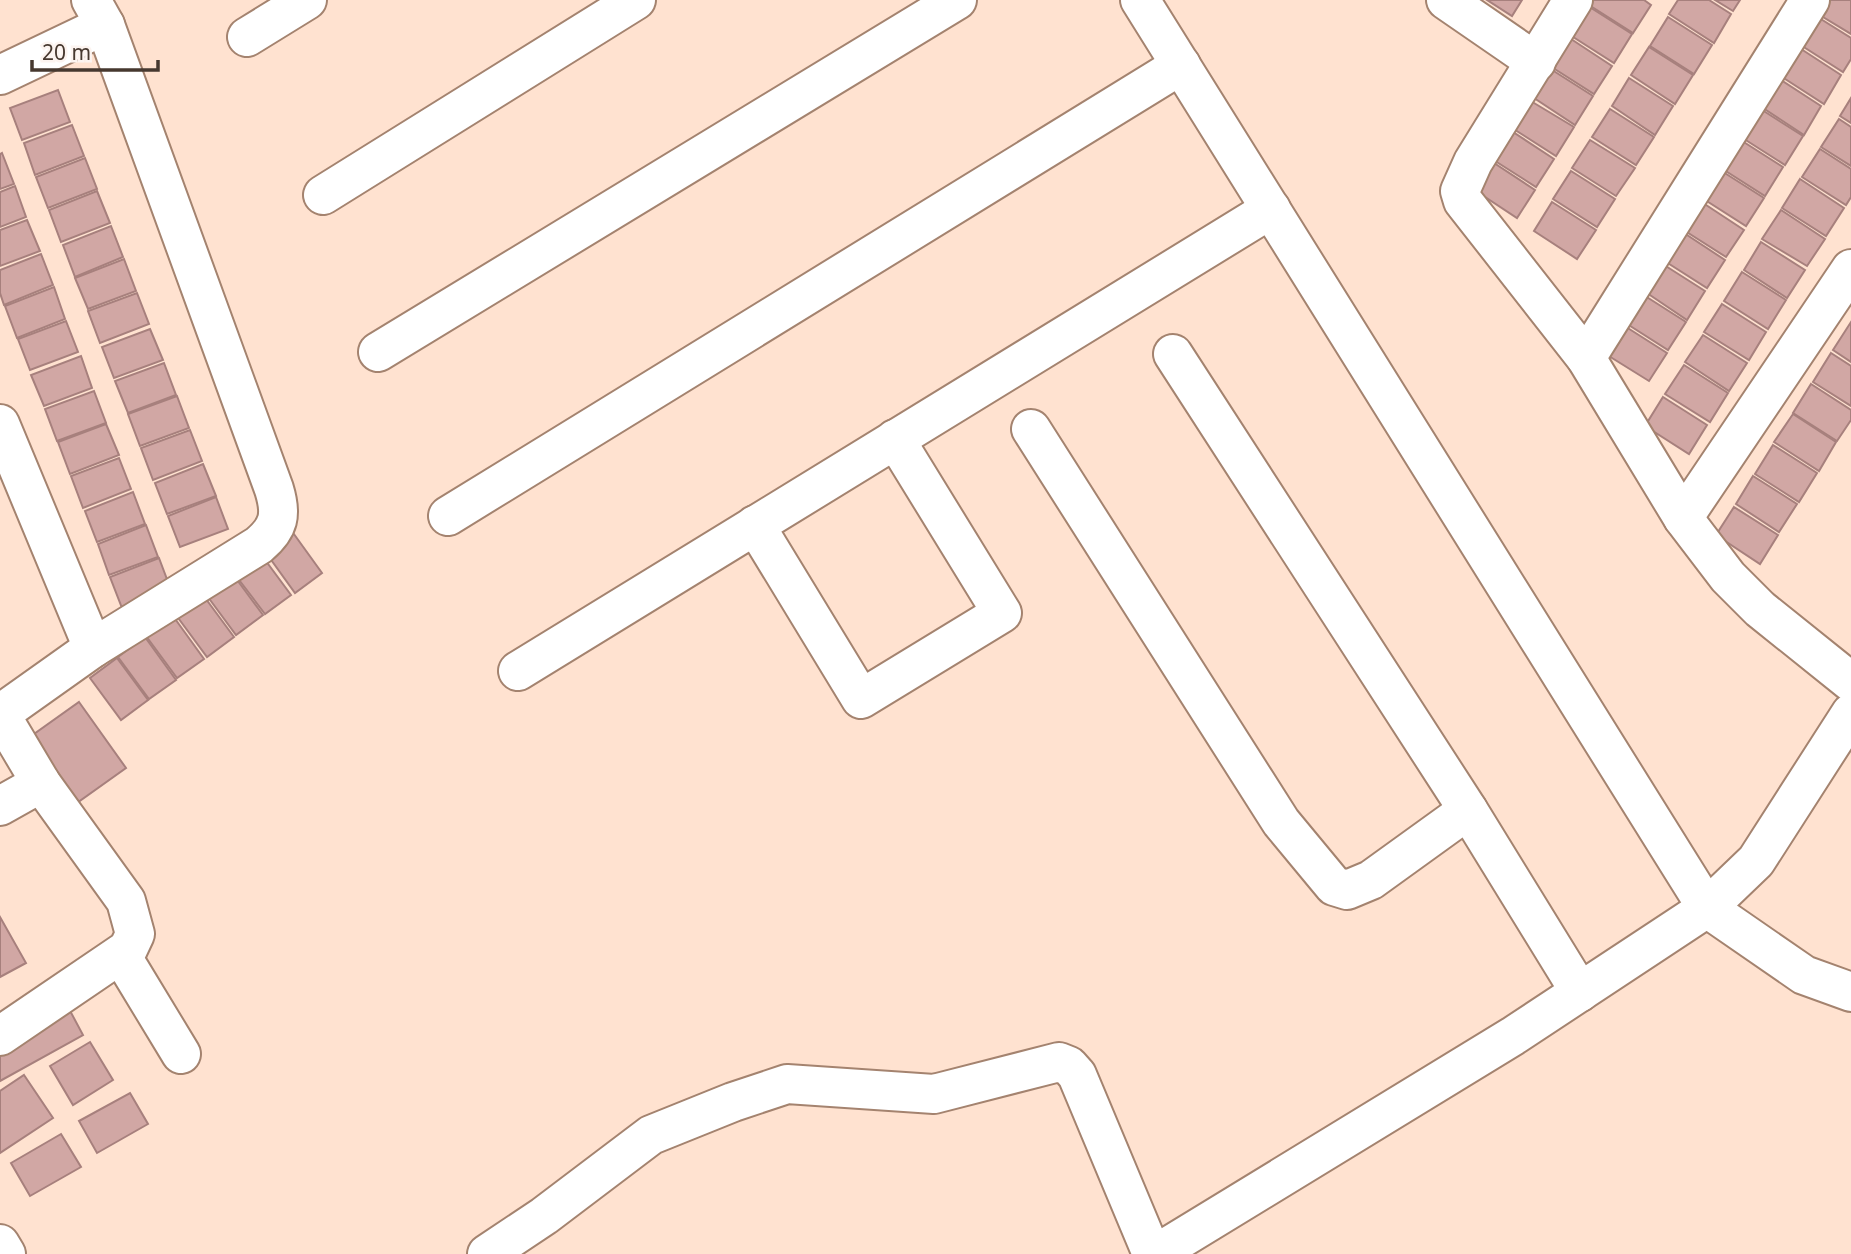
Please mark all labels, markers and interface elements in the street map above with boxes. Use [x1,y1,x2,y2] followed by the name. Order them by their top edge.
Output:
[32,28,158,72] scale bar
[42,38,91,66] text: 20 m

